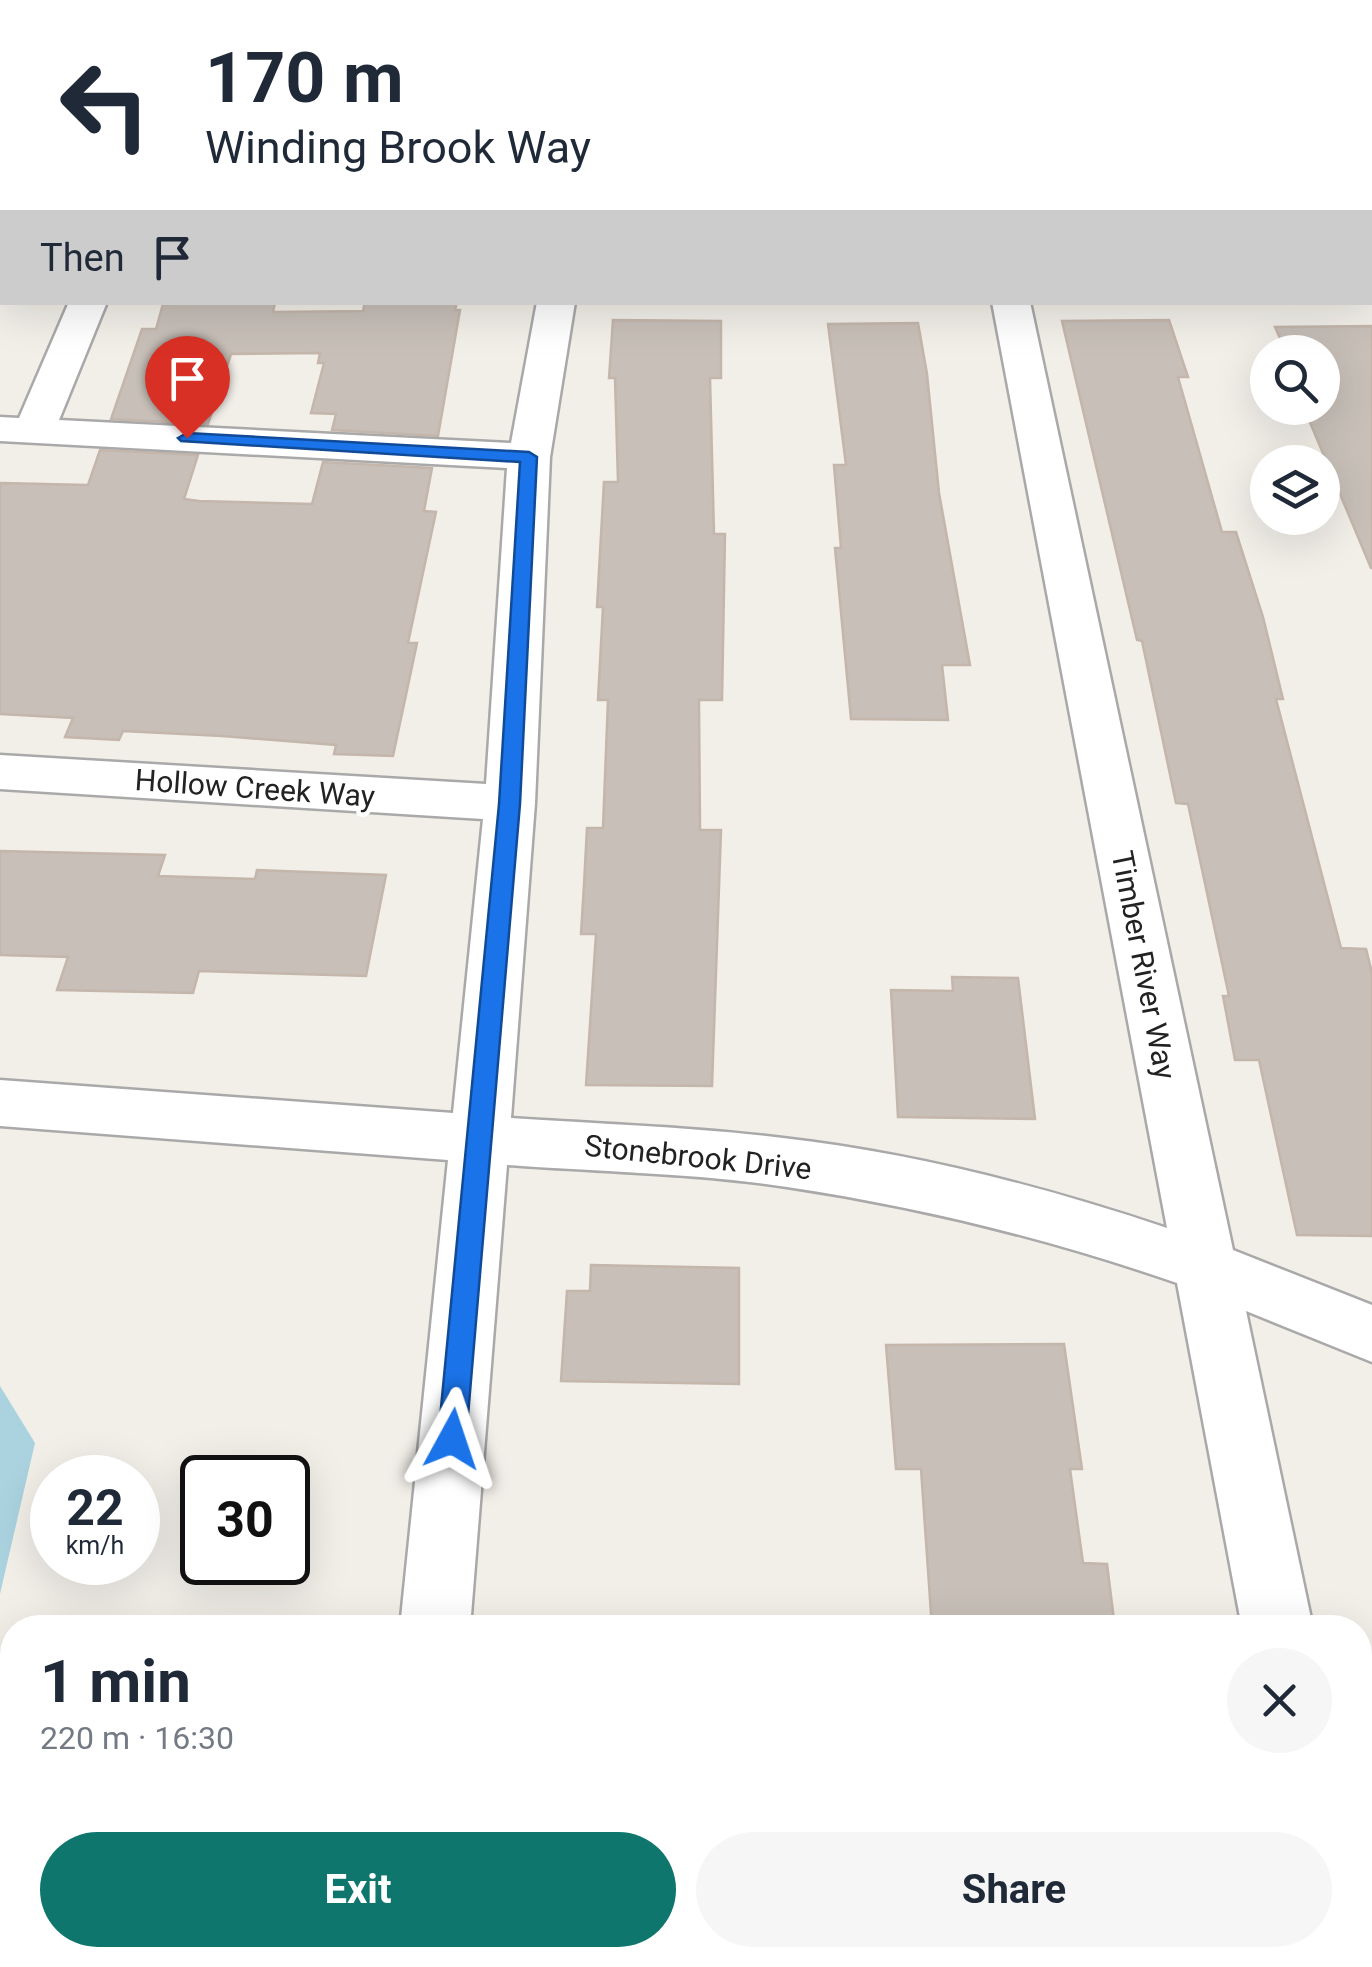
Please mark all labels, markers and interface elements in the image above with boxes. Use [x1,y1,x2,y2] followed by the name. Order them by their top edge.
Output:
[205,37,404,119] text: 170 m
[40,40,170,170] icon: left
[205,121,591,174] text: Winding Brook Way
[145,230,200,285] icon: arrive
[40,236,125,280] text: Then
[1250,335,1340,535] map controls
[1250,335,1340,425] button: search
[145,336,230,439] pin
[160,351,215,406] icon: arrive
[1250,445,1340,535] button: layers
[134,762,376,814] street label: Hollow Creek Way
[1105,848,1183,1082] street label: Timber River Way
[583,1128,813,1186] street label: Stonebrook Drive
[400,1387,504,1491] position arrow
[180,1455,310,1585] speed limit sign: 30
[66,1479,124,1537] text: 22
[66,1531,124,1560] text: km/h
[40,1646,191,1717] text: 1 min
[1227,1648,1332,1753] button: close
[40,1719,234,1757] text: 220 m · 16:30
[40,1832,676,1947] button: Exit
[696,1832,1332,1947] button: Share

